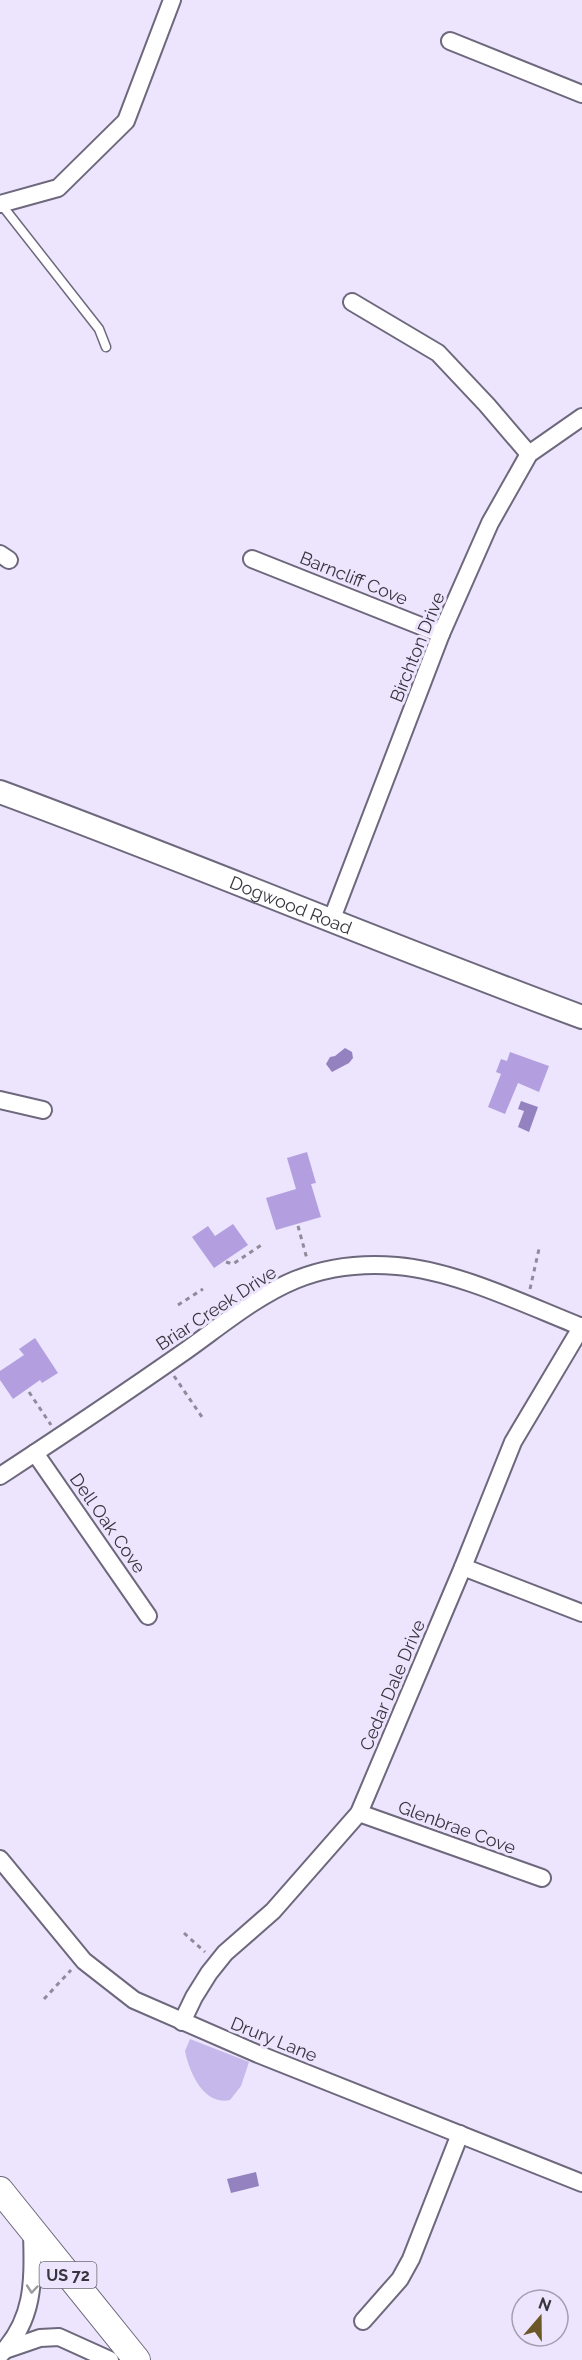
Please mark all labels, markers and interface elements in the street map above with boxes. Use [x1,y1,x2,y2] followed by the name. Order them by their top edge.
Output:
[297,547,411,609] street label: Barncliff Cove
[385,589,449,705] street label: Birchton Drive
[227,871,355,938] street label: Dogwood Road
[152,1261,280,1355] street label: Briar Creek Drive
[66,1469,150,1577] street label: Dell Oak Cove
[355,1616,429,1754] street label: Cedar Dale Drive
[395,1796,519,1858] street label: Glenbrae Cove
[228,2012,321,2066] street label: Drury Lane
[40,2262,97,2288] road number: US 72
[26,2284,39,2293] one-way arrow
[510,2288,570,2348] north arrow
[536,2293,554,2315] text: N

